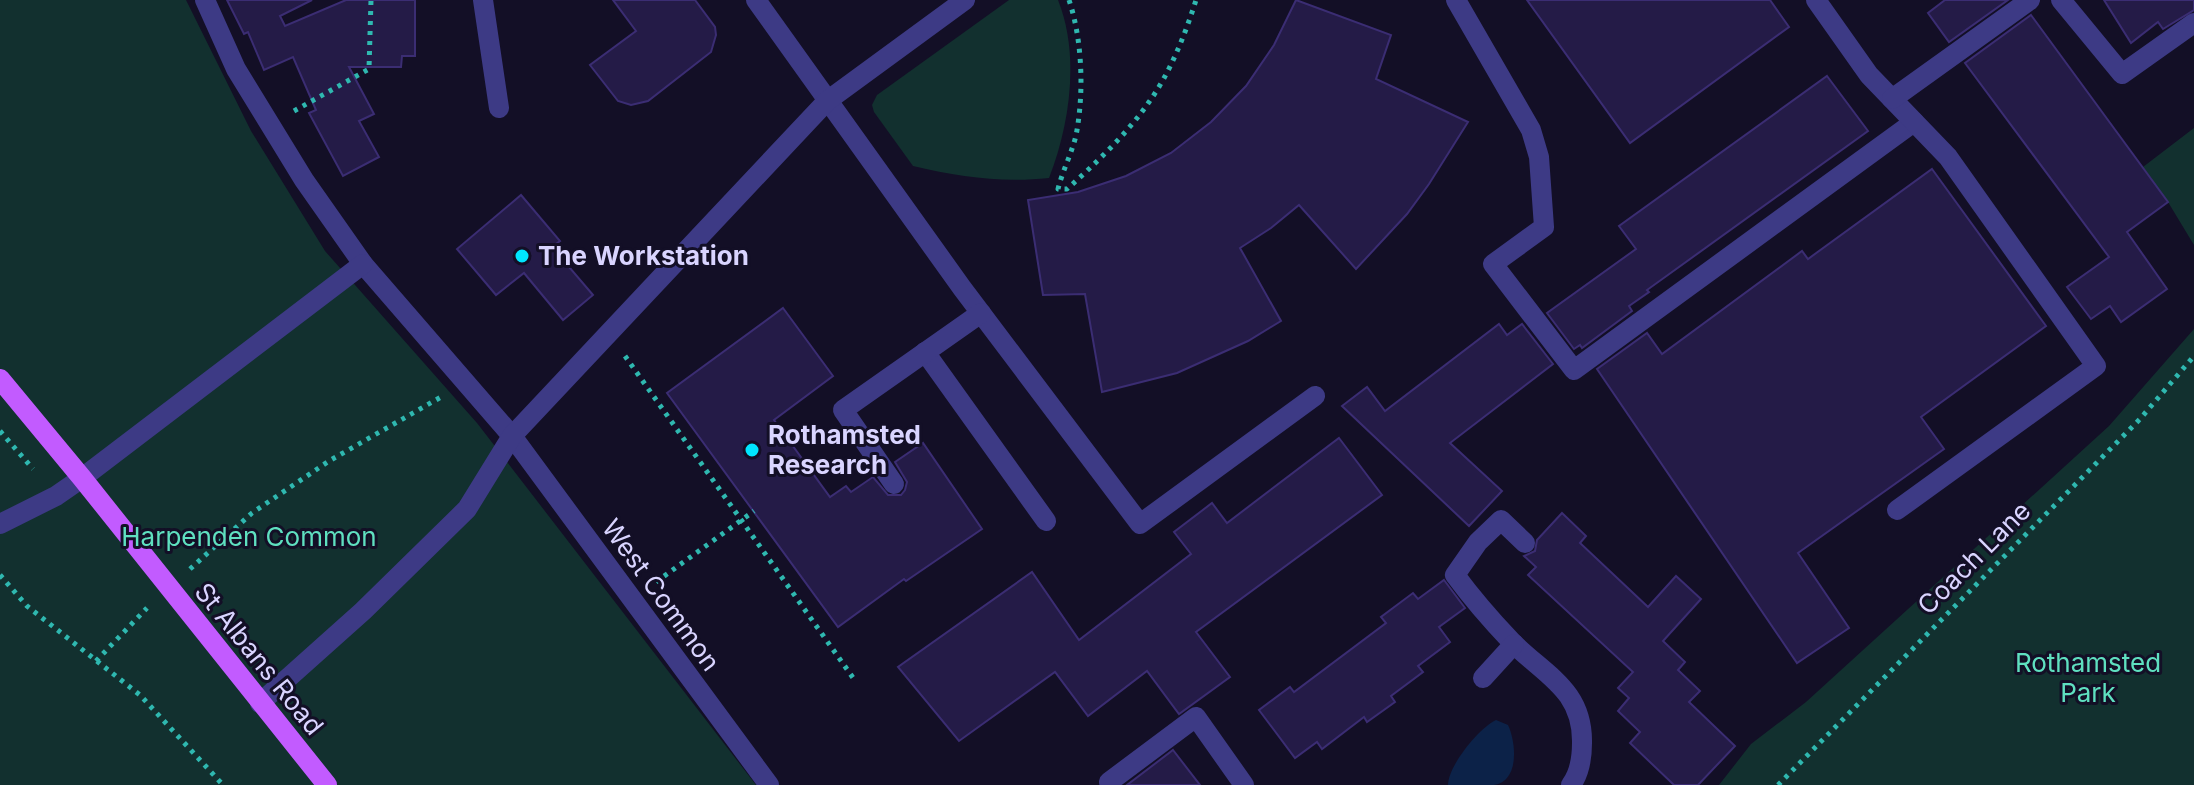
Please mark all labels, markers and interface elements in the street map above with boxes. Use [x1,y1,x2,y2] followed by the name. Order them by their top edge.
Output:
[538,240,749,271] place label: The Workstation
[513,247,531,265] marker: The Workstation
[768,419,921,480] place label: Rothamsted Research
[743,441,761,459] marker: Rothamsted Research
[1911,495,2037,621] street label: Coach Lane
[596,513,727,677] street label: West Common
[121,521,377,552] park label: Harpenden Common
[189,576,330,741] street label: St Albans Road
[2015,647,2161,708] park label: Rothamsted Park

